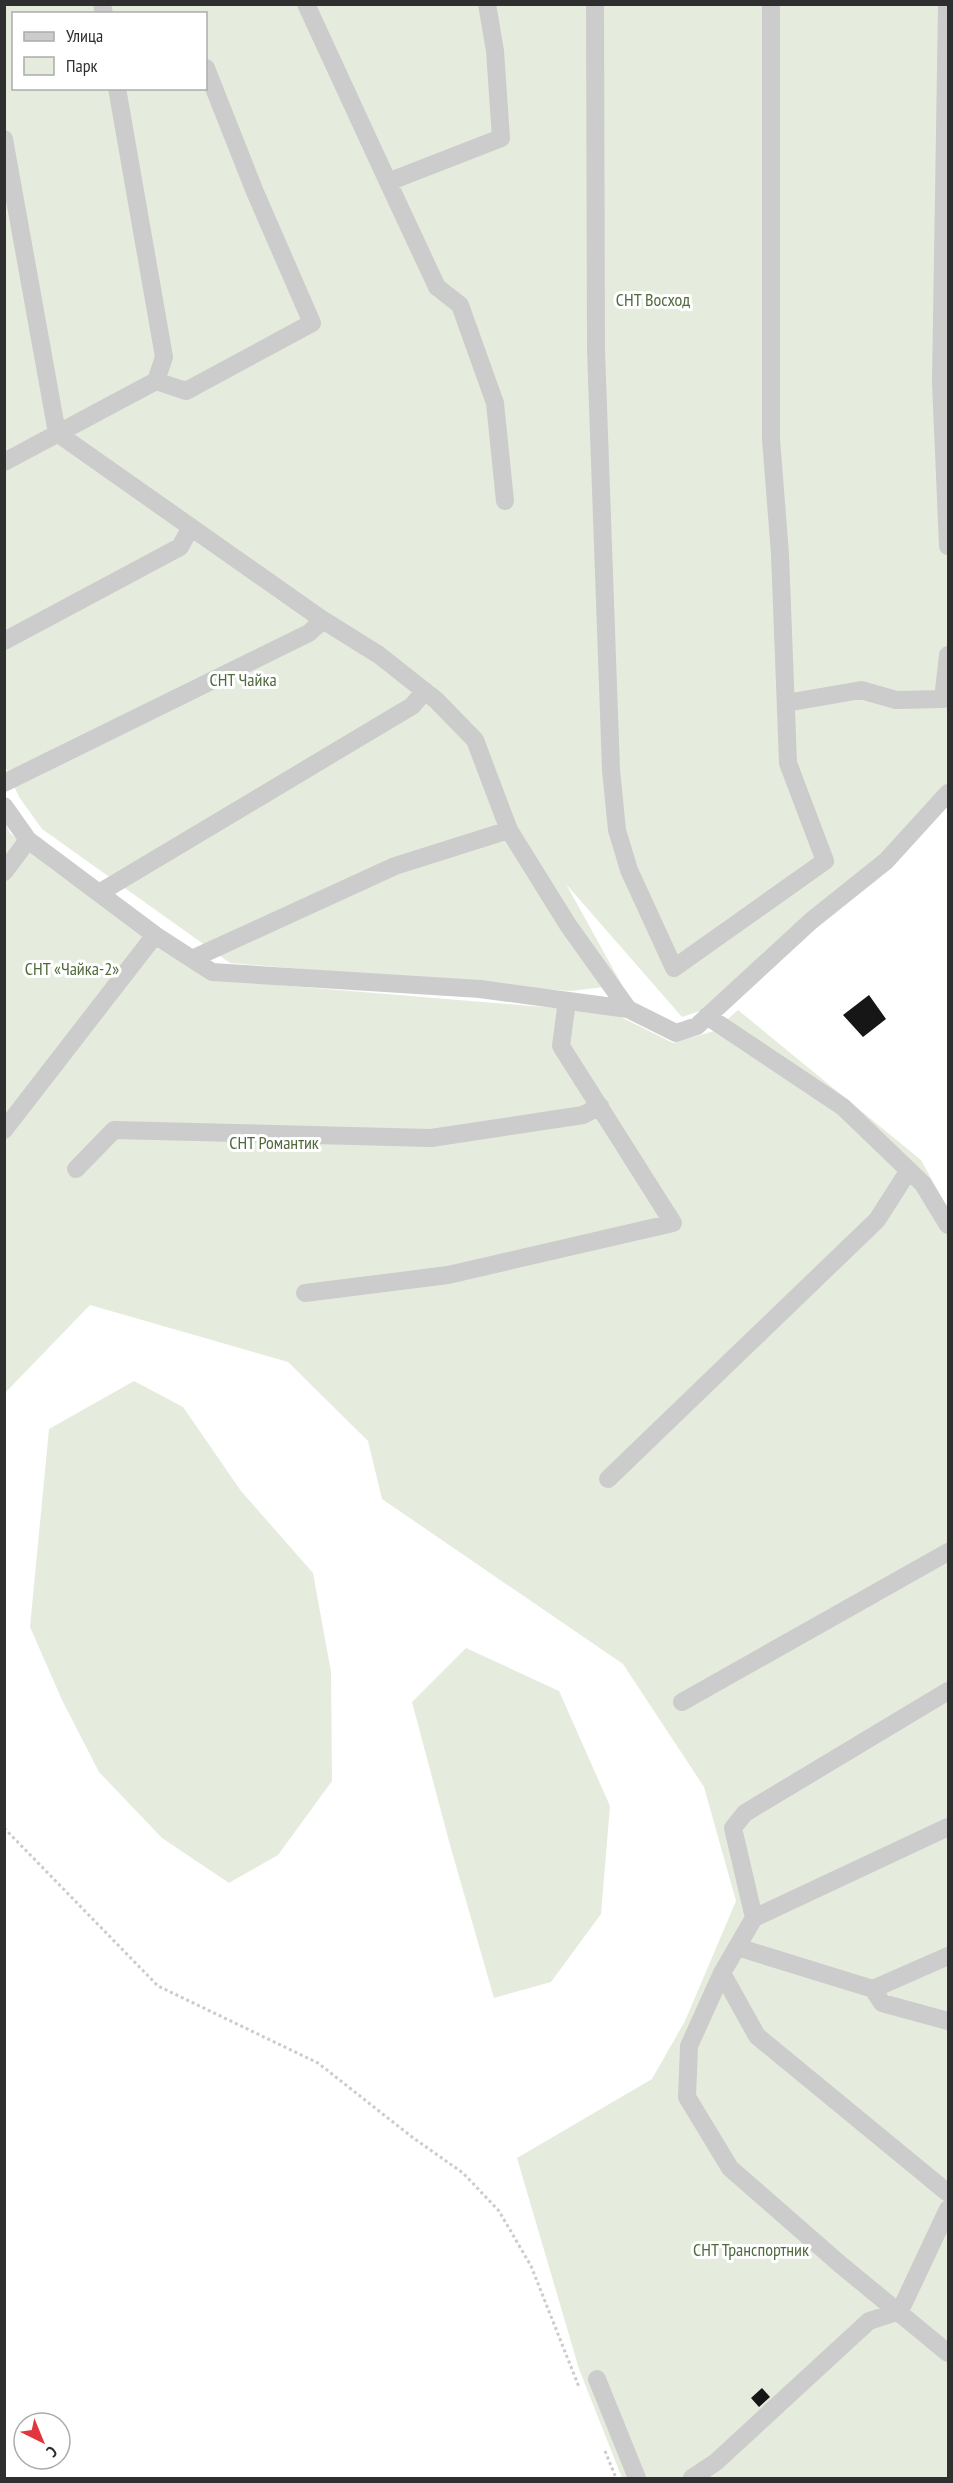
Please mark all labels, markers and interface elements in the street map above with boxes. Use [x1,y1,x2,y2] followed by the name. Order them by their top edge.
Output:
[12,12,207,90] legend
[66,24,103,47] text: Улица
[66,54,97,77] text: Парк
[616,288,690,311] park label: СНТ Восход
[209,668,277,691] park label: СНТ Чайка
[25,957,119,980] park label: СНТ «Чайка-2»
[229,1131,319,1154] park label: СНТ Романтик
[693,2238,809,2261] park label: СНТ Транспортник
[12,2411,72,2471] north arrow
[42,2442,62,2462] text: С

